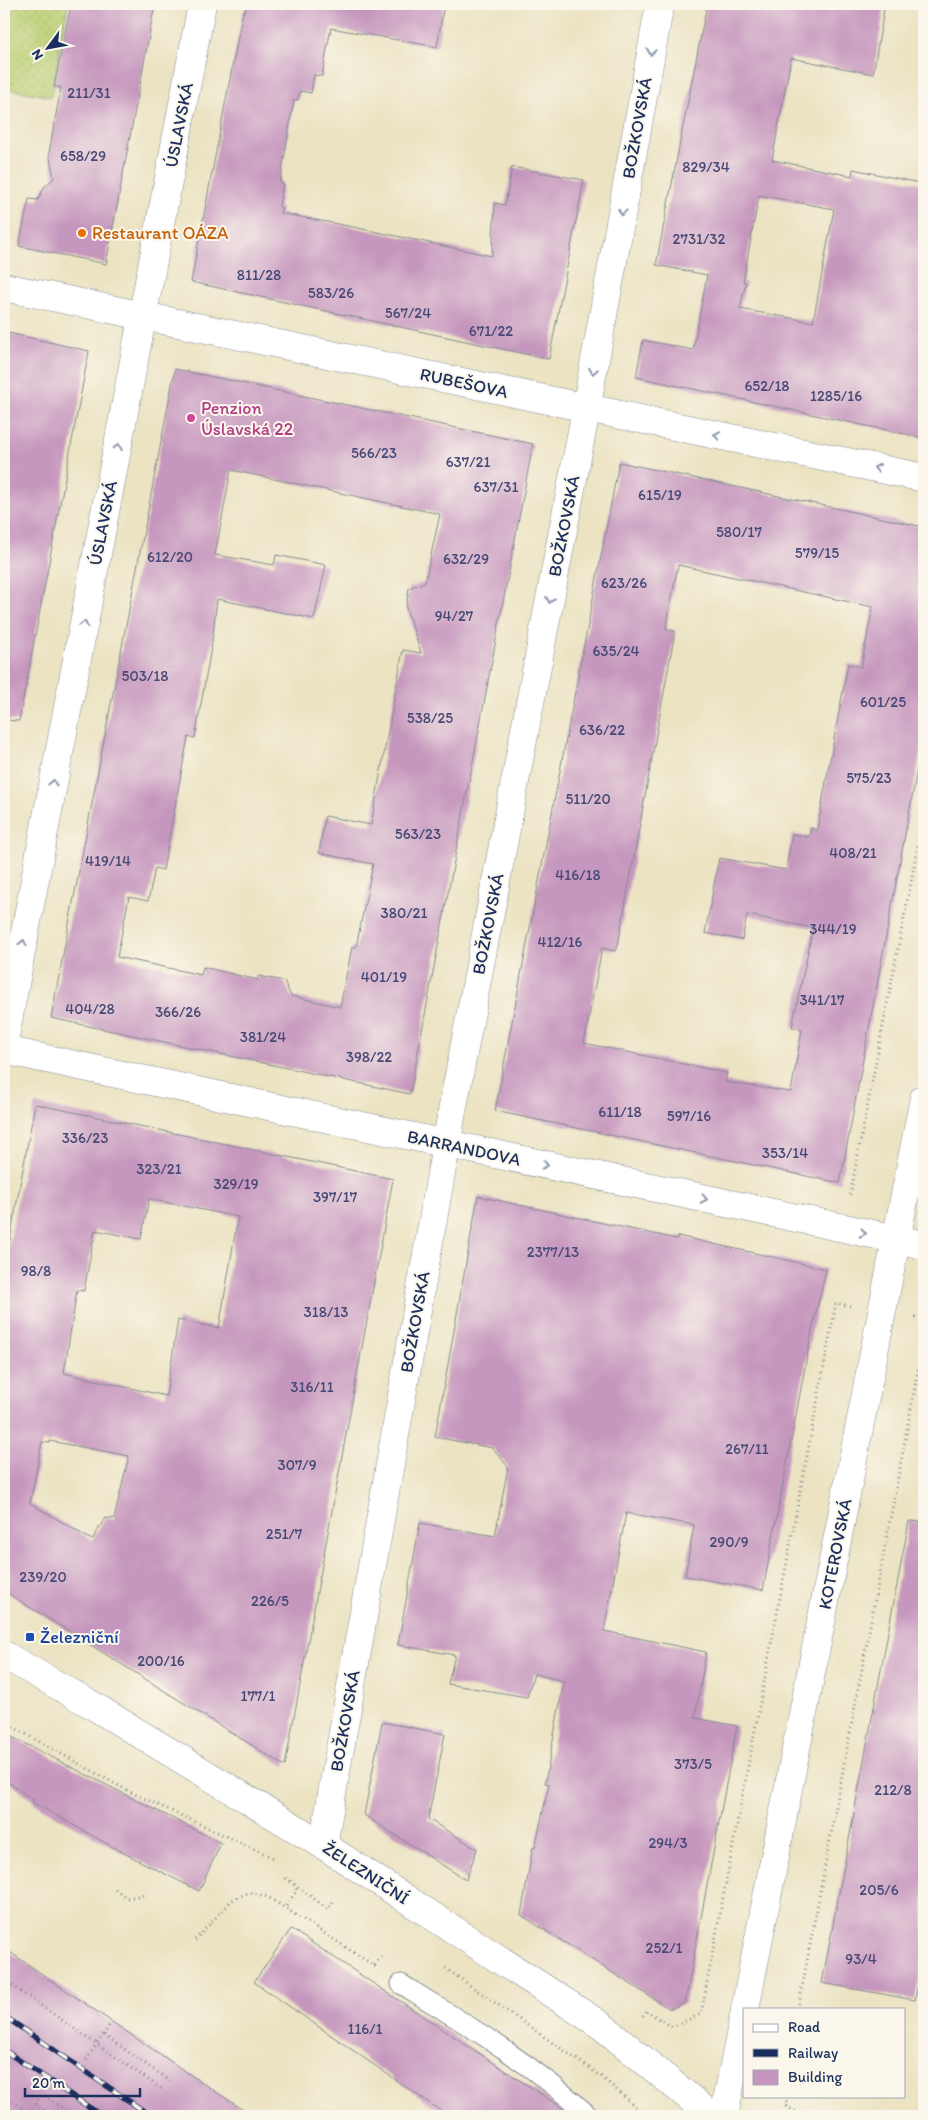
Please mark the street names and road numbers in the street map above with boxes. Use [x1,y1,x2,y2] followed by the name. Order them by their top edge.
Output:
[617,75,657,180] street label: BOŽKOVSKÁ
[160,80,198,169] street label: ÚSLAVSKÁ
[418,363,511,403] street label: RUBEŠOVA
[543,473,585,579] street label: BOŽKOVSKÁ
[84,478,122,567] street label: ÚSLAVSKÁ
[467,871,509,977] street label: BOŽKOVSKÁ
[405,1125,523,1171] street label: BARRANDOVA
[395,1269,435,1374] street label: BOŽKOVSKÁ
[813,1496,857,1611] street label: KOTEROVSKÁ
[325,1668,365,1773] street label: BOŽKOVSKÁ
[319,1837,413,1909] street label: ŽELEZNIČNÍ

